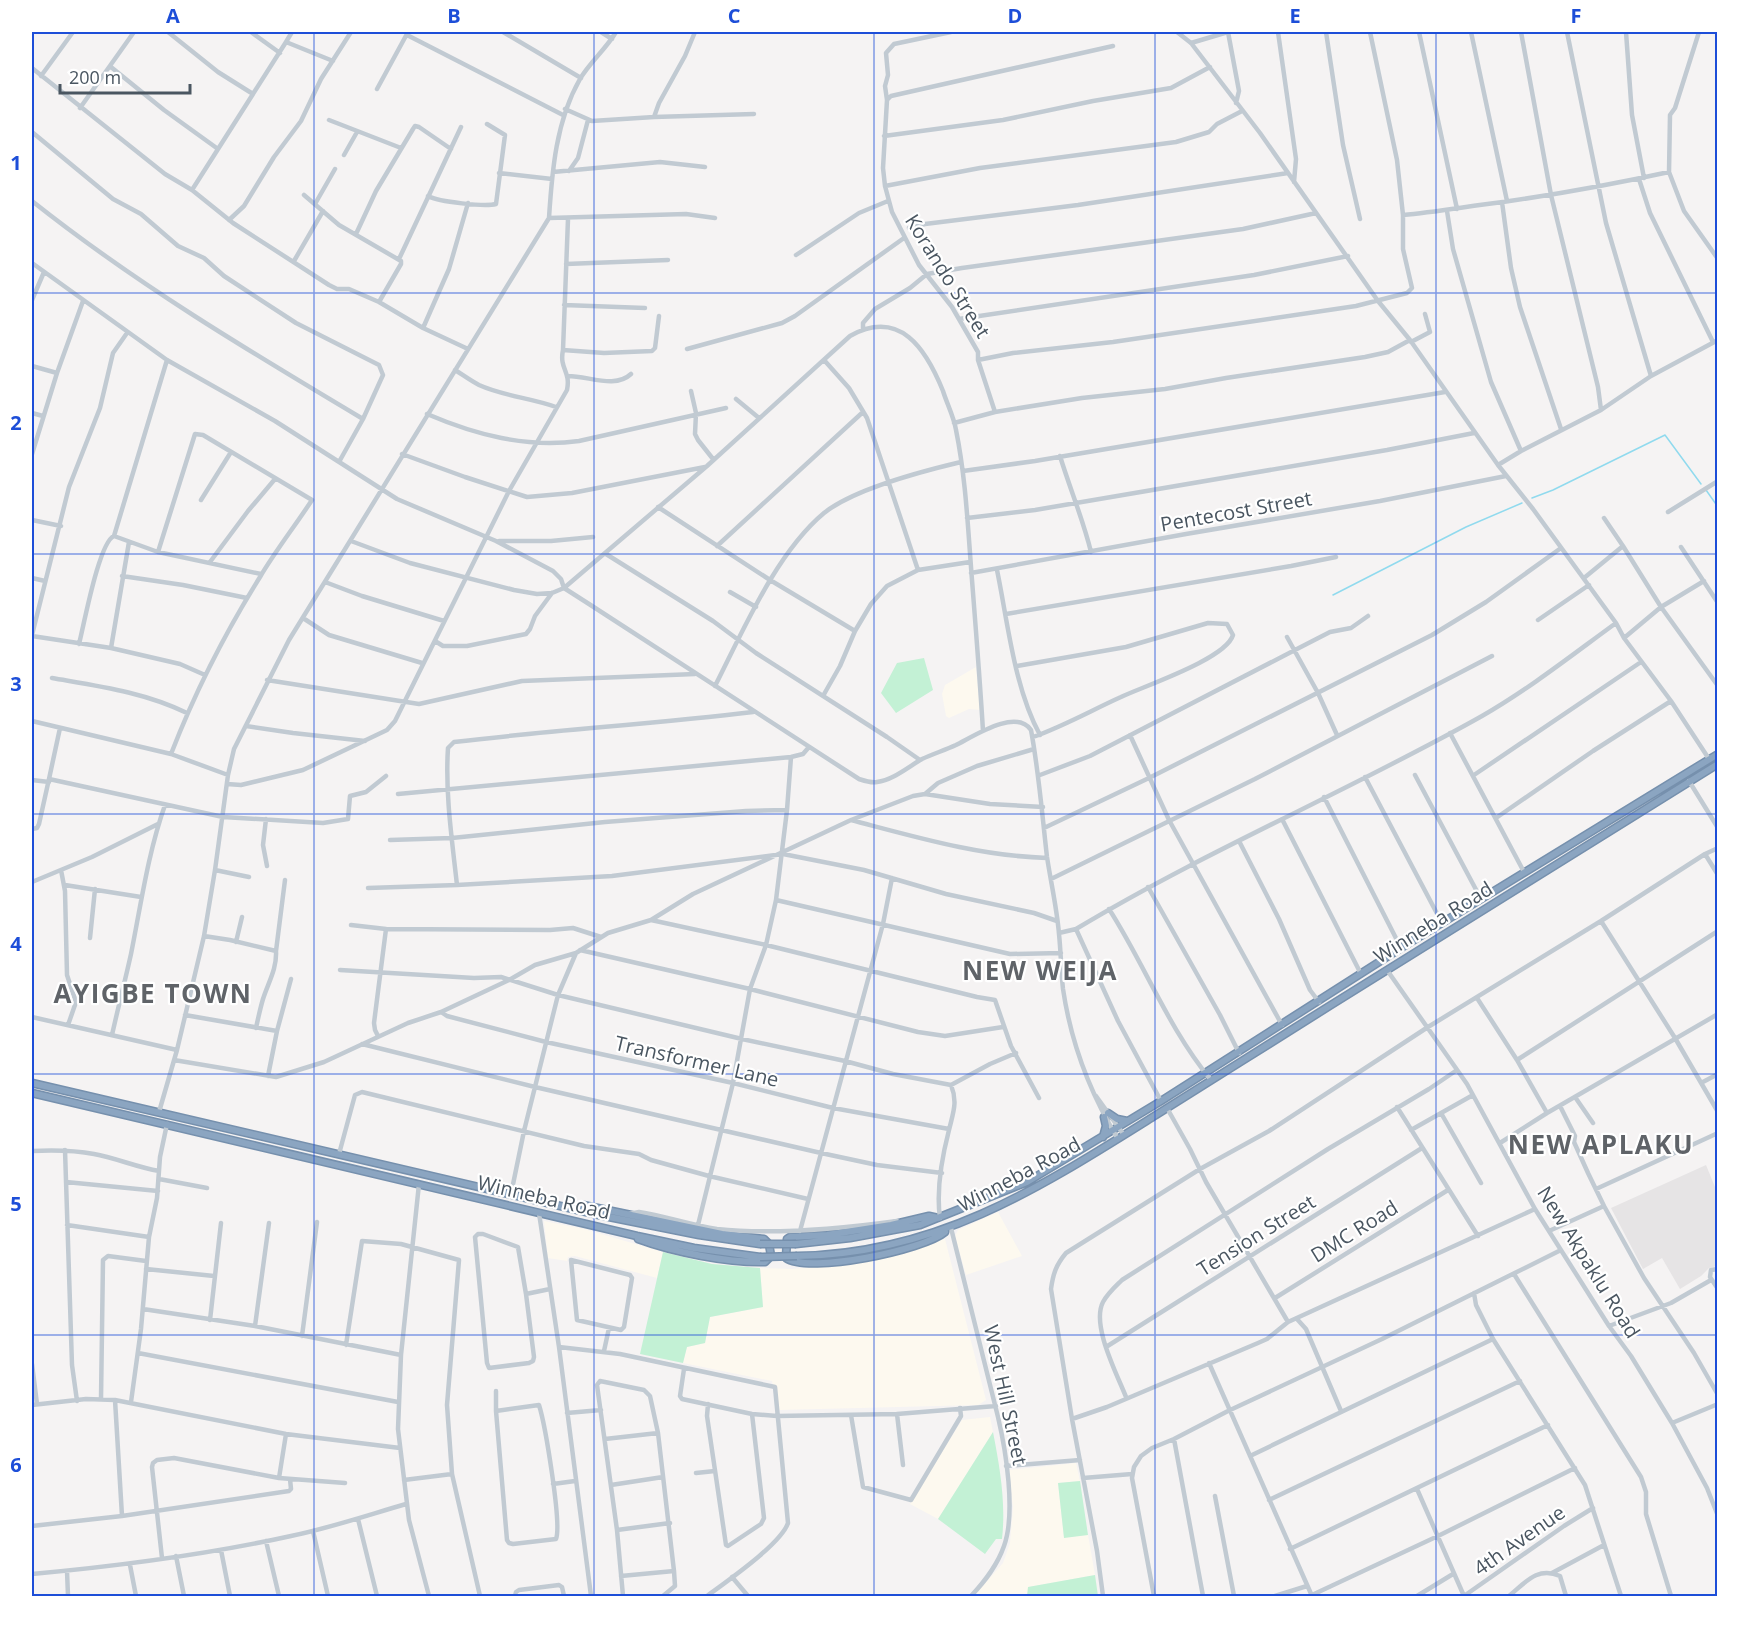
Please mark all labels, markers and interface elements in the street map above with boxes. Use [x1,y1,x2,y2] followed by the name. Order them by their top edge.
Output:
[166,2,180,29] text: A
[447,2,461,29] text: B
[728,2,741,29] text: C
[1008,2,1022,29] text: D
[1289,2,1301,29] text: E
[1571,2,1581,29] text: F
[60,57,190,95] scale bar
[69,65,121,89] text: 200 m
[10,149,22,176] text: 1
[899,209,997,343] street label: Korando Street
[10,409,22,436] text: 2
[1158,484,1314,538] street label: Pentecost Street
[10,670,22,697] text: 3
[1368,875,1498,969] street label: Winneba Road
[10,930,22,957] text: 4
[962,952,1118,988] district label: NEW WEIJA
[54,975,252,1011] district label: AYIGBE TOWN
[613,1029,781,1093] street label: Transformer Lane
[1508,1126,1694,1162] district label: NEW APLAKU
[953,1130,1085,1218] street label: Winneba Road
[475,1169,613,1225] street label: Winneba Road
[1531,1181,1647,1343] street label: New Akpaklu Road
[1192,1188,1320,1282] street label: Tension Street
[10,1190,22,1217] text: 5
[1305,1194,1403,1268] street label: DMC Road
[978,1323,1034,1467] street label: West Hill Street
[10,1451,22,1478] text: 6
[1468,1499,1570,1581] street label: 4th Avenue

